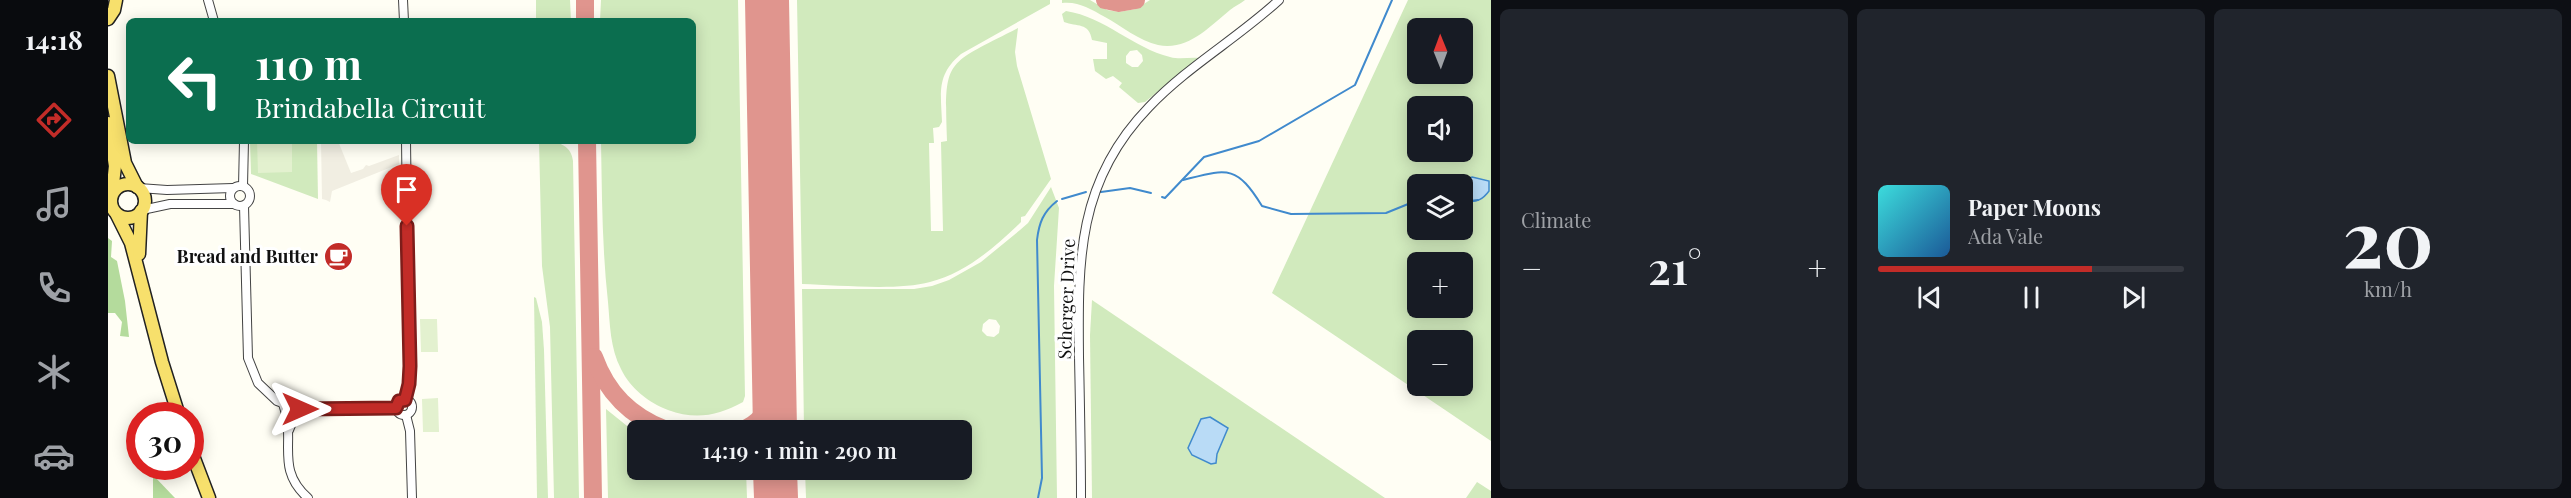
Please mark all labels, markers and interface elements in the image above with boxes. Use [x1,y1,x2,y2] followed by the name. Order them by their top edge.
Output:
[1407,18,1473,84] north arrow
[1407,18,1473,396] map controls
[25,21,83,57] text: 14:18
[255,35,362,91] text: 110 m
[156,42,234,120] icon: left
[255,89,485,125] text: Brindabella Circuit
[1407,96,1473,162] button: sound
[33,99,75,141] icon: directions
[381,164,432,226] pin
[390,173,423,206] icon: arrive
[1407,174,1473,240] button: layers
[33,183,75,225] icon: music
[2342,184,2434,288] text: 20
[1968,192,2101,222] text: Paper Moons
[1521,206,1591,233] text: Climate
[1968,222,2043,249] text: Ada Vale
[1648,236,1702,296] text: 21°
[1052,238,1080,360] street label: Scherger Drive
[323,241,355,273] cafe icon: Bread and Butter
[177,244,319,268] place label: Bread and Butter
[1521,245,1542,289] text: −
[1808,245,1827,289] text: +
[1407,252,1473,318] button: +
[33,267,75,309] icon: phone
[2364,275,2412,302] text: km/h
[1913,281,1946,314] icon: previous
[2015,281,2048,314] icon: pause
[2117,281,2150,314] icon: next
[1407,330,1473,396] button: −
[33,351,75,393] icon: climate
[268,377,332,441] position arrow
[126,402,204,480] speed limit sign: 30
[33,435,75,477] icon: car
[702,435,897,465] text: 14:19 · 1 min · 290 m

